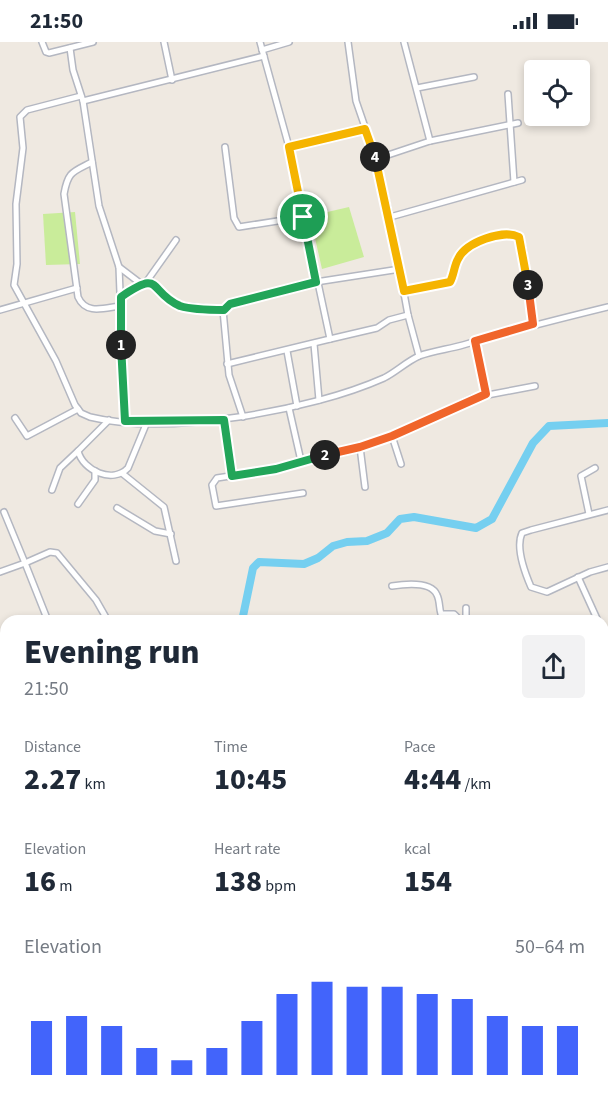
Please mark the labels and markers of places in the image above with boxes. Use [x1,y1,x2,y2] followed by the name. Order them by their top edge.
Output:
[360,142,390,172] pin: 4
[277,191,328,242] pin
[513,270,543,300] pin: 3
[106,330,136,360] pin: 1
[310,440,340,470] pin: 2

